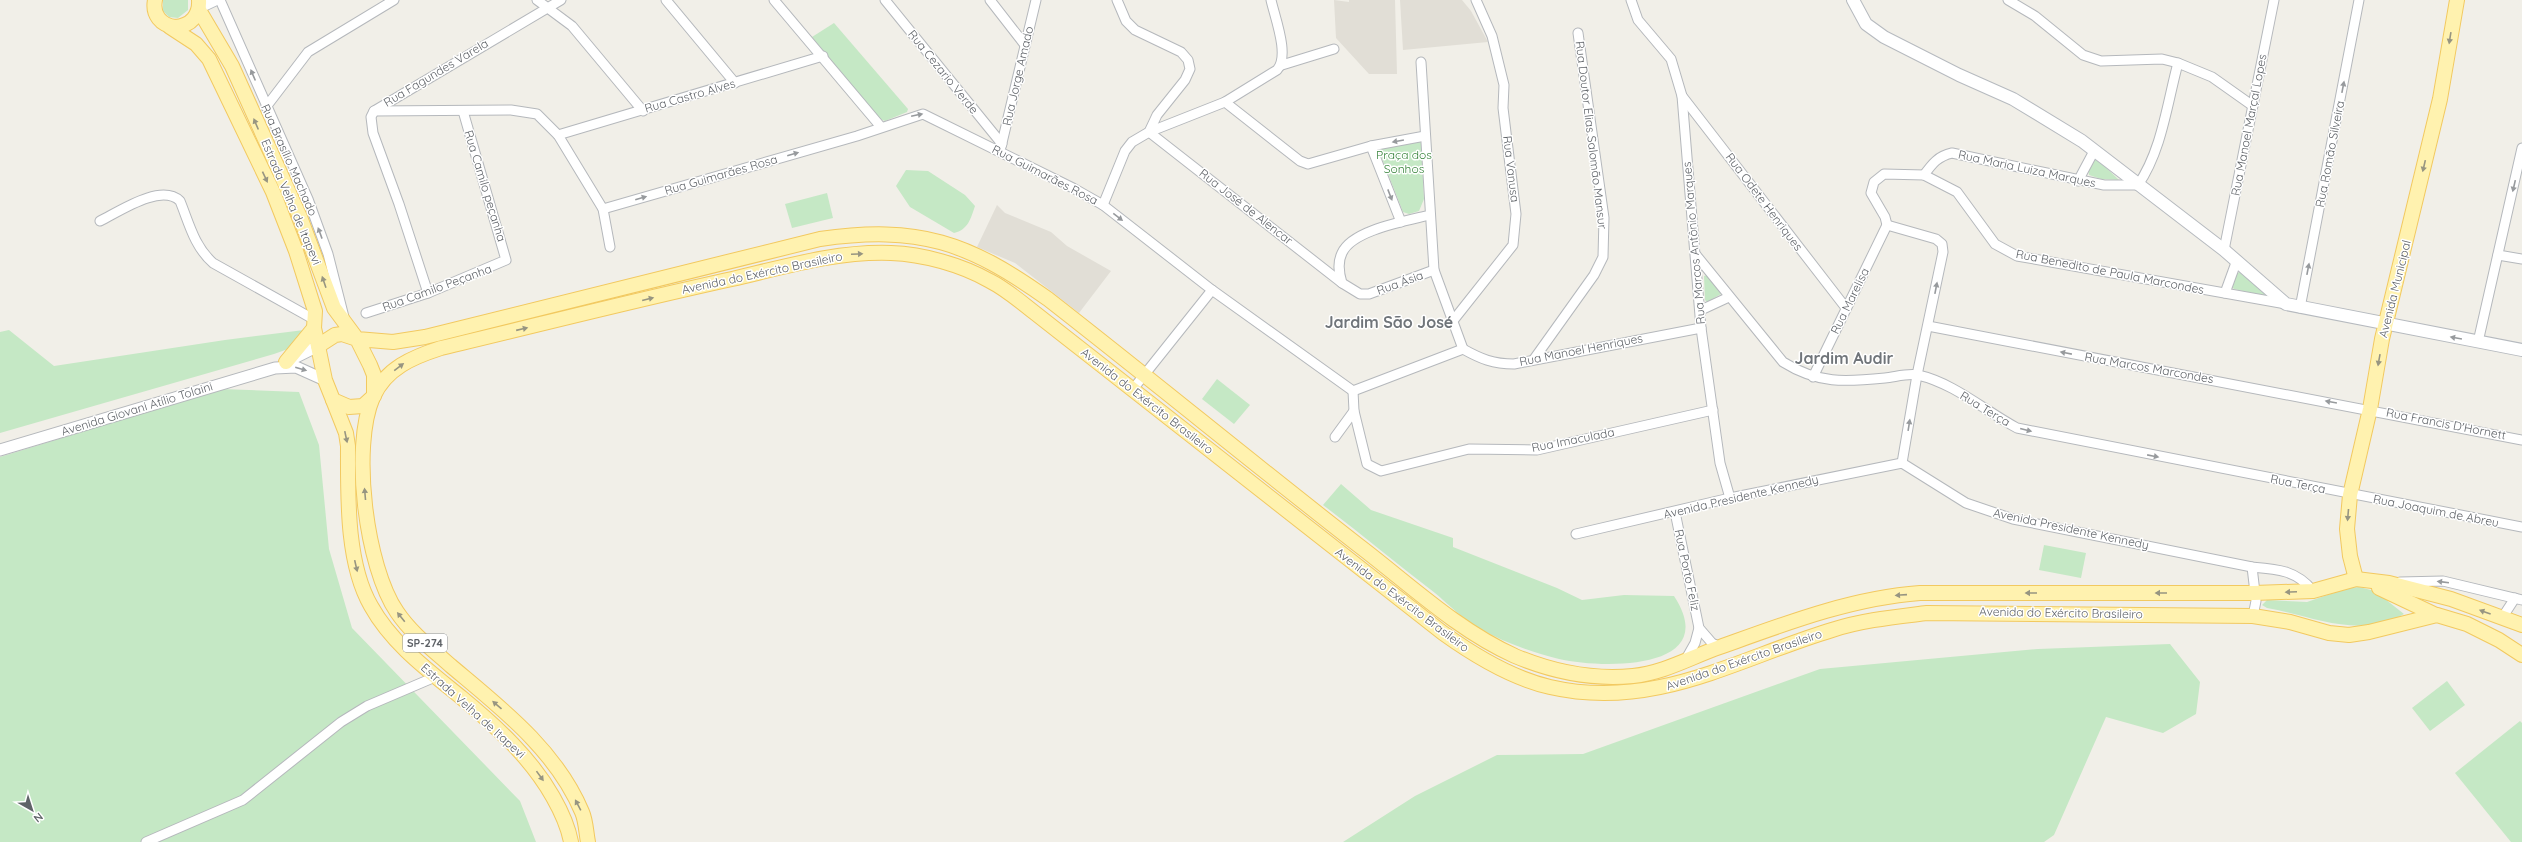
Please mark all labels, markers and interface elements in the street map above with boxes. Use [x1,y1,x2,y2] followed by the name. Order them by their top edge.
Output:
[999,25,1036,127] street label: Rua Jorge Amado
[905,27,982,117] street label: Rua Cezario Verde
[2447,32,2453,45] one-way arrow
[381,35,491,110] street label: Rua Fagundes Varela
[1573,40,1611,230] street label: Rua Doutor Elias Salomão Mansur
[2227,52,2270,197] street label: Rua Manoel Marçal Lopes
[249,68,255,80] one-way arrow
[643,75,737,116] street label: Rua Castro Alves
[2340,81,2346,93] one-way arrow
[2312,99,2347,209] street label: Rua Romão Silveira
[258,102,321,218] street label: Rua Brasílio Machado
[910,112,923,118] one-way arrow
[253,117,259,129] one-way arrow
[461,128,510,243] street label: Rua Camilo peçanha
[1500,135,1523,203] street label: Rua Vanusa
[258,137,325,267] street label: Estrada Velha de Itapevi
[1392,138,1405,144] one-way arrow
[990,141,1101,208] street label: Rua Guimarães Rosa
[1376,147,1432,176] park label: Praça dos Sonhos
[1957,147,2098,191] street label: Rua Maria Luiza Marques
[1723,150,1806,254] street label: Rua Odete Henriques
[663,151,779,198] street label: Rua Guimarães Rosa
[787,151,799,157] one-way arrow
[2421,160,2427,172] one-way arrow
[1679,161,1708,325] street label: Rua Marcos Antônio Marques
[1197,165,1296,248] street label: Rua José de Alencar
[262,171,268,182] one-way arrow
[2510,180,2516,192] one-way arrow
[1388,190,1394,202] one-way arrow
[635,195,647,201] one-way arrow
[1113,213,1124,221] one-way arrow
[317,226,323,238] one-way arrow
[2375,238,2414,339] street label: Avenida Municipal
[2015,246,2206,297] street label: Rua Benedito de Paula Marcondes
[680,248,844,297] street label: Avenida do Exército Brasileiro
[851,251,863,258] one-way arrow
[380,261,494,314] street label: Rua Camilo Peçanha
[2305,263,2311,275] one-way arrow
[1827,265,1872,336] street label: Rua Marelisa
[1374,267,1425,298] street label: Rua Ásia
[321,275,327,287] one-way arrow
[1933,282,1939,294] one-way arrow
[642,295,655,301] one-way arrow
[1325,312,1453,332] district label: Jardim São José
[516,326,528,332] one-way arrow
[1518,330,1644,369] street label: Rua Manoel Henriques
[2450,334,2462,340] one-way arrow
[1078,344,1217,457] street label: Avenida do Exército Brasileiro
[1795,348,1893,368] district label: Jardim Audir
[2083,349,2215,386] street label: Rua Marcos Marcondes
[2060,350,2072,356] one-way arrow
[2375,354,2381,367] one-way arrow
[393,363,404,371] one-way arrow
[296,366,308,372] one-way arrow
[59,378,214,439] street label: Avenida Giovani Atílio Tolaini
[1957,388,2013,429] street label: Rua Terça
[2325,399,2337,405] one-way arrow
[2385,405,2507,442] street label: Rua Francis D'Hornett
[1906,419,1912,431] one-way arrow
[1530,424,1616,455] street label: Rua Imaculada
[2020,427,2032,433] one-way arrow
[344,430,350,443] one-way arrow
[2147,453,2160,459] one-way arrow
[1662,471,1820,522] street label: Avenida Presidente Kennedy
[2269,471,2327,496] street label: Rua Terça
[362,488,368,501] one-way arrow
[2372,491,2500,530] street label: Rua Joaquim de Abreu
[1992,505,2150,552] street label: Avenida Presidente Kennedy
[2345,509,2351,521] one-way arrow
[1672,528,1704,612] street label: Rua Porto Feliz
[1332,544,1472,655] street label: Avenida do Exército Brasileiro
[354,560,360,572] one-way arrow
[2437,578,2449,585] one-way arrow
[2285,588,2297,595] one-way arrow
[2024,590,2037,596] one-way arrow
[2154,590,2167,596] one-way arrow
[1895,591,1907,598] one-way arrow
[1979,604,2143,621] street label: Avenida do Exército Brasileiro
[2479,608,2491,614] one-way arrow
[397,612,405,623] one-way arrow
[1664,626,1824,693] street label: Avenida do Exército Brasileiro
[403,634,447,652] road number: SP-274
[418,660,529,761] street label: Estrada Velha de Itapevi
[491,700,502,709] one-way arrow
[536,771,544,781] one-way arrow
[12,790,52,830] north arrow
[575,799,582,810] one-way arrow
[31,810,46,826] text: N

